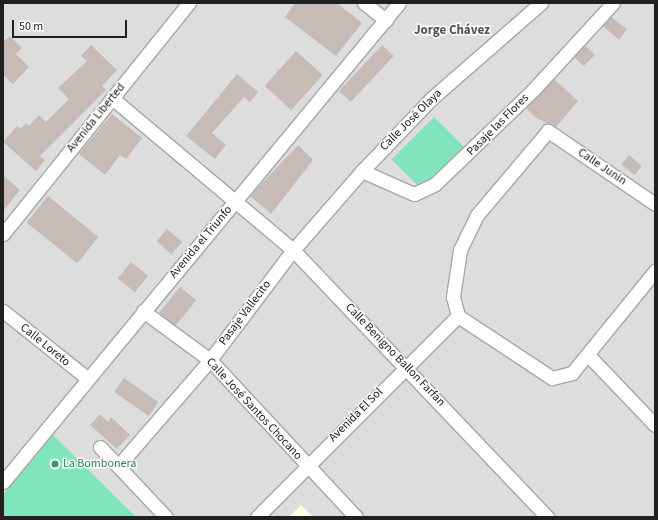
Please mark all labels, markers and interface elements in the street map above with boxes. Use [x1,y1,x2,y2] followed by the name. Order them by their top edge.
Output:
[14,12,129,38] scale bar
[19,18,43,35] text: 50 m
[414,22,490,38] district label: Jorge Chávez
[64,81,128,155] street label: Avenida Liberted
[377,86,445,154] street label: Calle José Olaya
[464,91,532,159] street label: Pasaje las Flores
[575,145,629,189] street label: Calle Junin
[167,203,235,281] street label: Avenida el Triunfo
[216,278,274,348] street label: Pasaje Vallecito
[342,300,448,410] street label: Calle Benigno Ballon Farfan
[17,321,73,369] street label: Calle Loreto
[203,355,305,463] street label: Calle José Santos Chocano
[326,385,386,445] street label: Avenida El Sol
[63,457,136,471] place label: La Bombonera
[50,459,60,469] marker: La Bombonera

